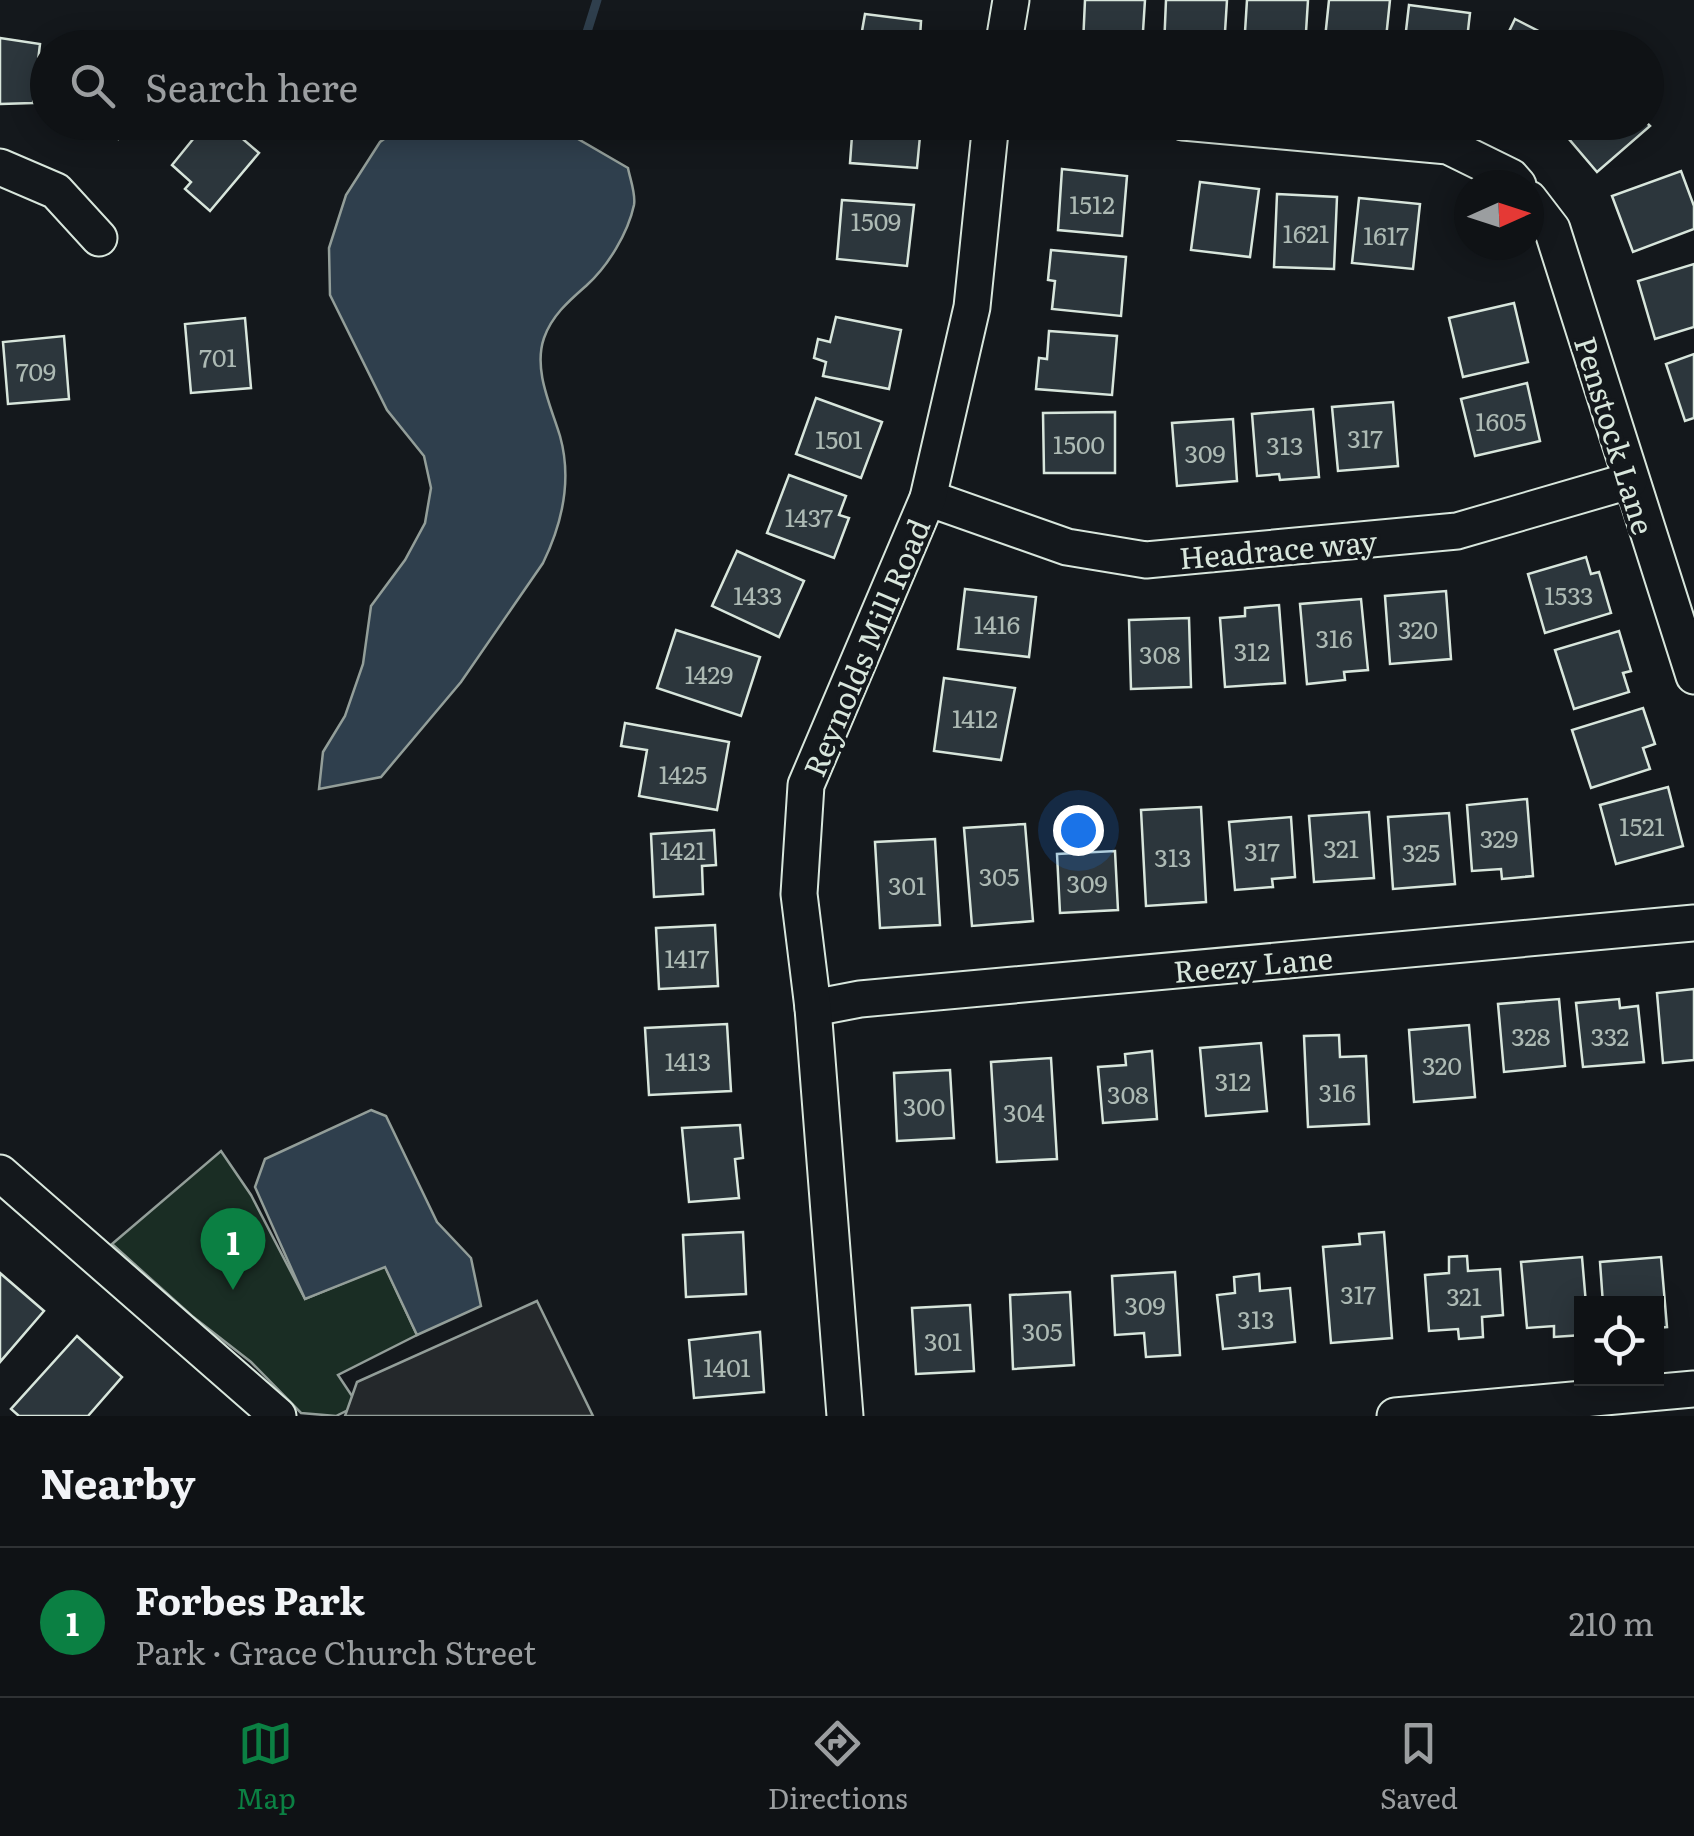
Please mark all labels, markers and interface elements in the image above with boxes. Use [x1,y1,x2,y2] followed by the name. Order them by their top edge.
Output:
[30,30,1664,140] search box
[145,57,358,114] text: Search here
[65,58,120,113] icon: search
[1454,170,1544,260] north arrow
[1069,185,1115,222] house number: 1512
[851,202,901,239] house number: 1509
[1283,214,1329,251] house number: 1621
[1363,216,1409,253] house number: 1617
[1565,331,1667,539] street label: Penstock Lane
[199,338,237,375] house number: 701
[16,352,56,389] house number: 709
[1476,402,1526,439] house number: 1605
[1347,419,1383,456] house number: 317
[815,420,863,457] house number: 1501
[1053,425,1105,462] house number: 1500
[1266,426,1304,463] house number: 313
[1184,434,1226,471] house number: 309
[785,498,834,535] house number: 1437
[791,511,939,783] street label: Reynolds Mill Road
[1177,517,1380,579] street label: Headrace way
[733,576,783,613] house number: 1433
[1544,576,1594,613] house number: 1533
[974,605,1020,642] house number: 1416
[1398,610,1438,647] house number: 320
[1315,619,1353,656] house number: 316
[1234,632,1270,669] house number: 312
[1139,635,1181,672] house number: 308
[685,655,733,692] house number: 1429
[952,699,998,736] house number: 1412
[659,755,707,792] house number: 1425
[1053,805,1104,856] your location
[1619,807,1665,844] house number: 1521
[1480,819,1518,856] house number: 329
[1323,829,1359,866] house number: 321
[660,831,706,868] house number: 1421
[1244,832,1280,869] house number: 317
[1402,833,1440,870] house number: 325
[1154,838,1192,875] house number: 313
[979,857,1019,894] house number: 305
[1066,864,1108,901] house number: 309
[888,866,926,903] house number: 301
[1171,934,1335,992] street label: Reezy Lane
[664,939,710,976] house number: 1417
[1511,1017,1551,1054] house number: 328
[1591,1017,1629,1054] house number: 332
[665,1042,711,1079] house number: 1413
[1422,1046,1462,1083] house number: 320
[1215,1062,1251,1099] house number: 312
[1318,1073,1356,1110] house number: 316
[1107,1075,1149,1112] house number: 308
[903,1087,945,1124] house number: 300
[1003,1093,1045,1130] house number: 304
[200,1208,266,1290] pin: 1
[1340,1275,1376,1312] house number: 317
[1446,1277,1482,1314] house number: 321
[1124,1286,1166,1323] house number: 309
[1574,1296,1664,1386] map controls
[1574,1296,1664,1386] button: locate
[1237,1300,1275,1337] house number: 313
[1022,1312,1062,1349] house number: 305
[924,1322,962,1359] house number: 301
[703,1348,751,1385] house number: 1401
[40,1450,196,1512] text: Nearby
[135,1570,365,1627] text: Forbes Park
[66,1598,79,1646] text: 1
[1569,1598,1654,1646] text: 210 m
[135,1627,536,1675] text: Park · Grace Church Street
[236,1716,296,1818] tab: Map
[768,1716,908,1818] tab: Directions
[1380,1716,1458,1818] tab: Saved

